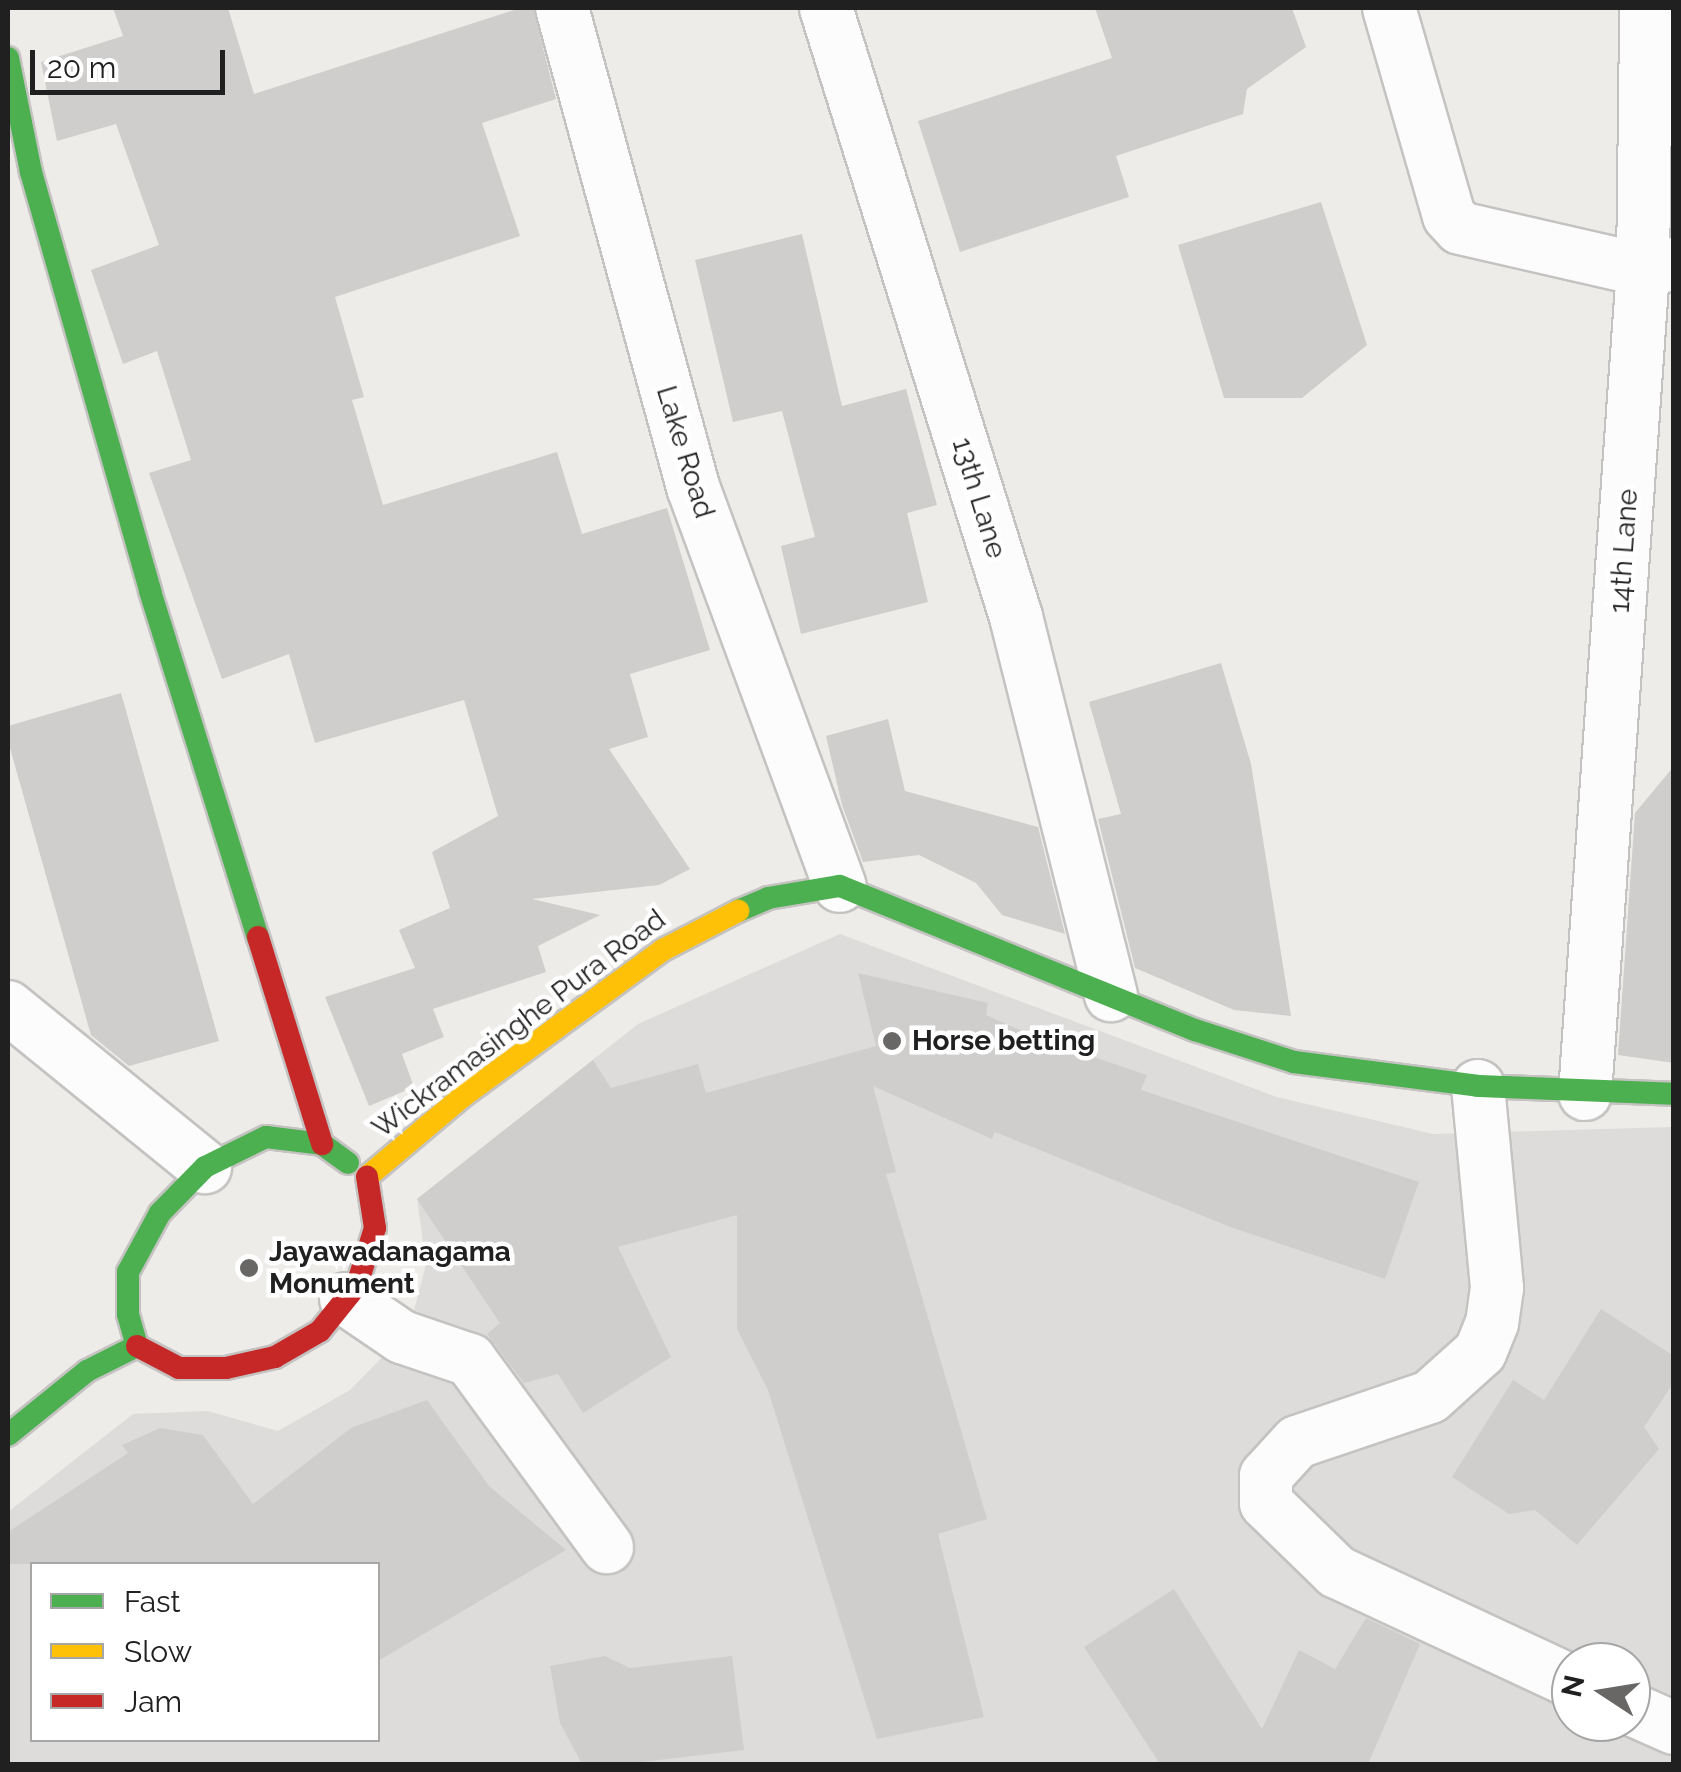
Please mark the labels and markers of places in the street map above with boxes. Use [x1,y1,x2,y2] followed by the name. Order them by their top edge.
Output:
[912,1024,1095,1058] place label: Horse betting
[881,1030,903,1052] marker: Horse betting
[269,1235,511,1301] place label: Jayawadanagama Monument
[238,1257,260,1279] marker: Jayawadanagama Monument

